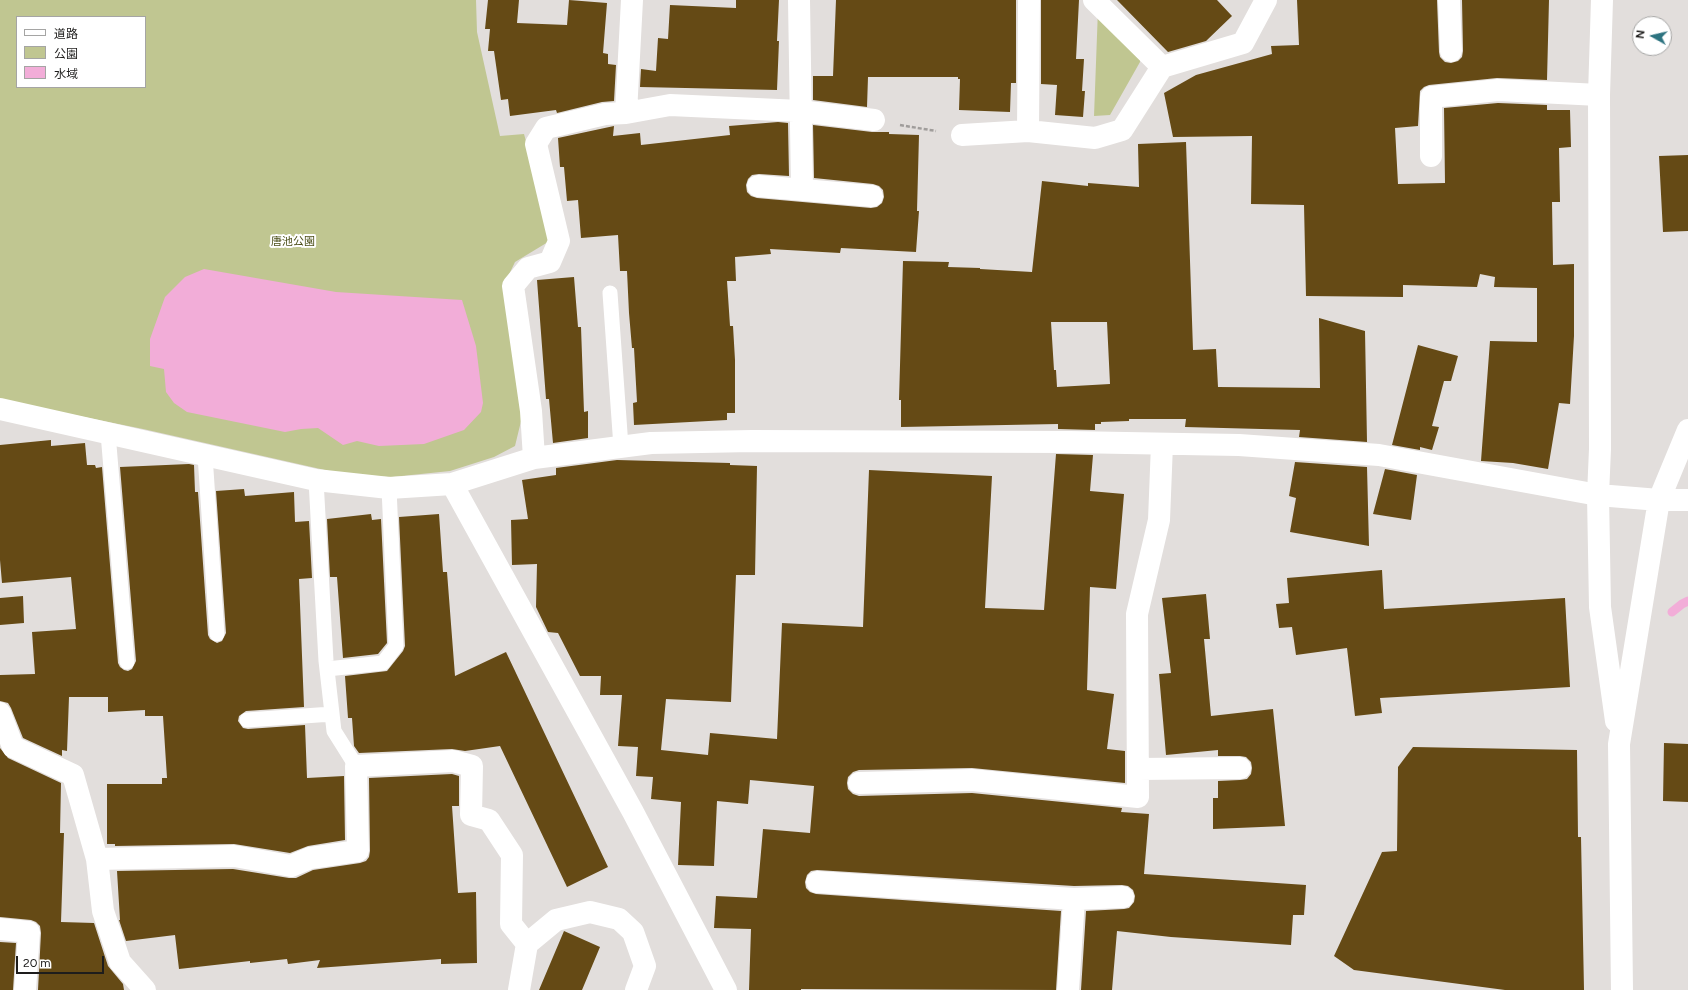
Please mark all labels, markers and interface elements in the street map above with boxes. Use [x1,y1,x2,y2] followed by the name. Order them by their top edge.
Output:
[16,16,146,88] legend
[1632,16,1672,56] north arrow
[54,27,78,41] text: 道路
[1634,29,1648,40] text: N
[54,47,78,61] text: 公園
[54,67,78,81] text: 水域
[271,235,315,249] park label: 唐池公園
[18,948,106,974] scale bar
[23,956,51,970] text: 20 m

